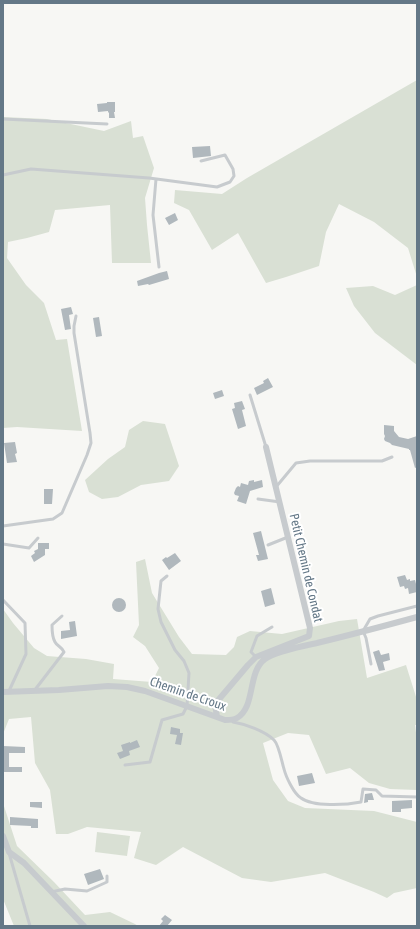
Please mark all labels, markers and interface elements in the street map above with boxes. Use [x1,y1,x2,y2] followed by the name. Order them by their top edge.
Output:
[286,512,326,624] street label: Petit Chemin de Condat
[148,674,228,714] street label: Chemin de Croux

